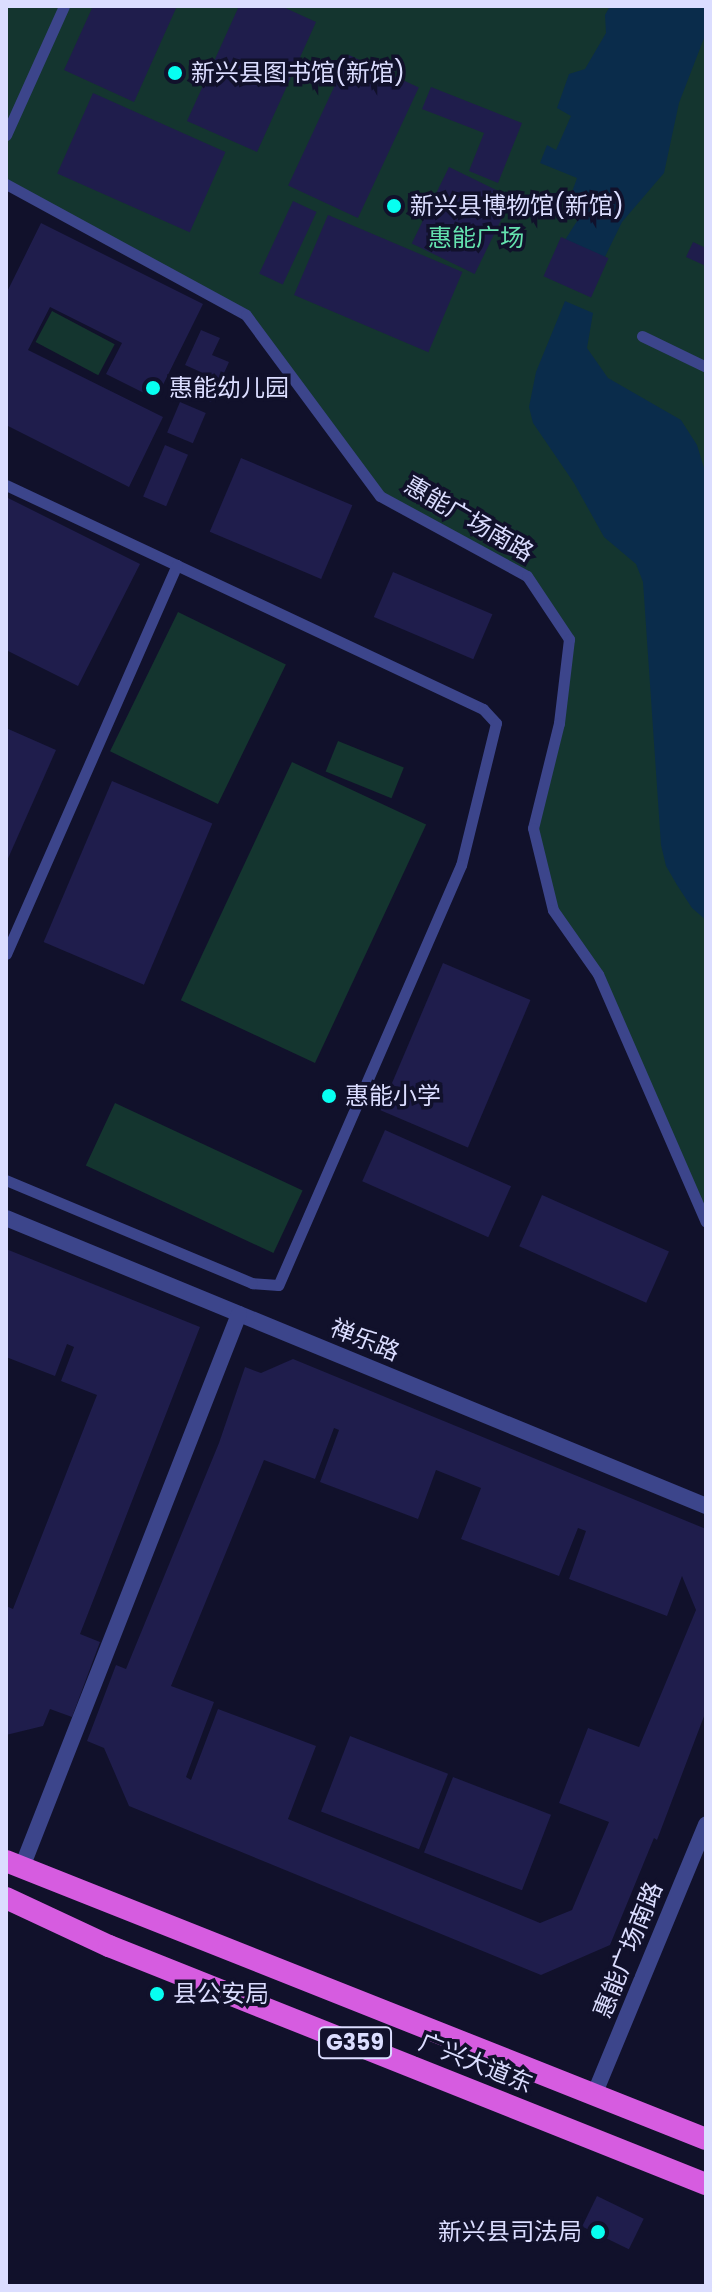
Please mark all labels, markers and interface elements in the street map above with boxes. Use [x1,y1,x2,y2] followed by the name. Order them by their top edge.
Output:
[191,59,405,87] place label: 新兴县图书馆(新馆)
[166,64,184,82] marker: 新兴县图书馆(新馆)
[410,192,624,220] place label: 新兴县博物馆(新馆)
[385,197,403,215] marker: 新兴县博物馆(新馆)
[428,224,524,252] park label: 惠能广场
[169,374,289,402] place label: 惠能幼儿园
[144,379,162,397] marker: 惠能幼儿园
[399,471,539,567] street label: 惠能广场南路
[345,1082,441,1110] place label: 惠能小学
[320,1087,338,1105] marker: 惠能小学
[326,1313,404,1367] street label: 禅乐路
[588,1878,668,2022] street label: 惠能广场南路
[173,1980,269,2008] place label: 县公安局
[148,1985,166,2003] marker: 县公安局
[317,2025,393,2061] road number: G359
[415,2027,537,2099] street label: 广兴大道东
[438,2218,582,2246] place label: 新兴县司法局
[589,2223,607,2241] marker: 新兴县司法局

